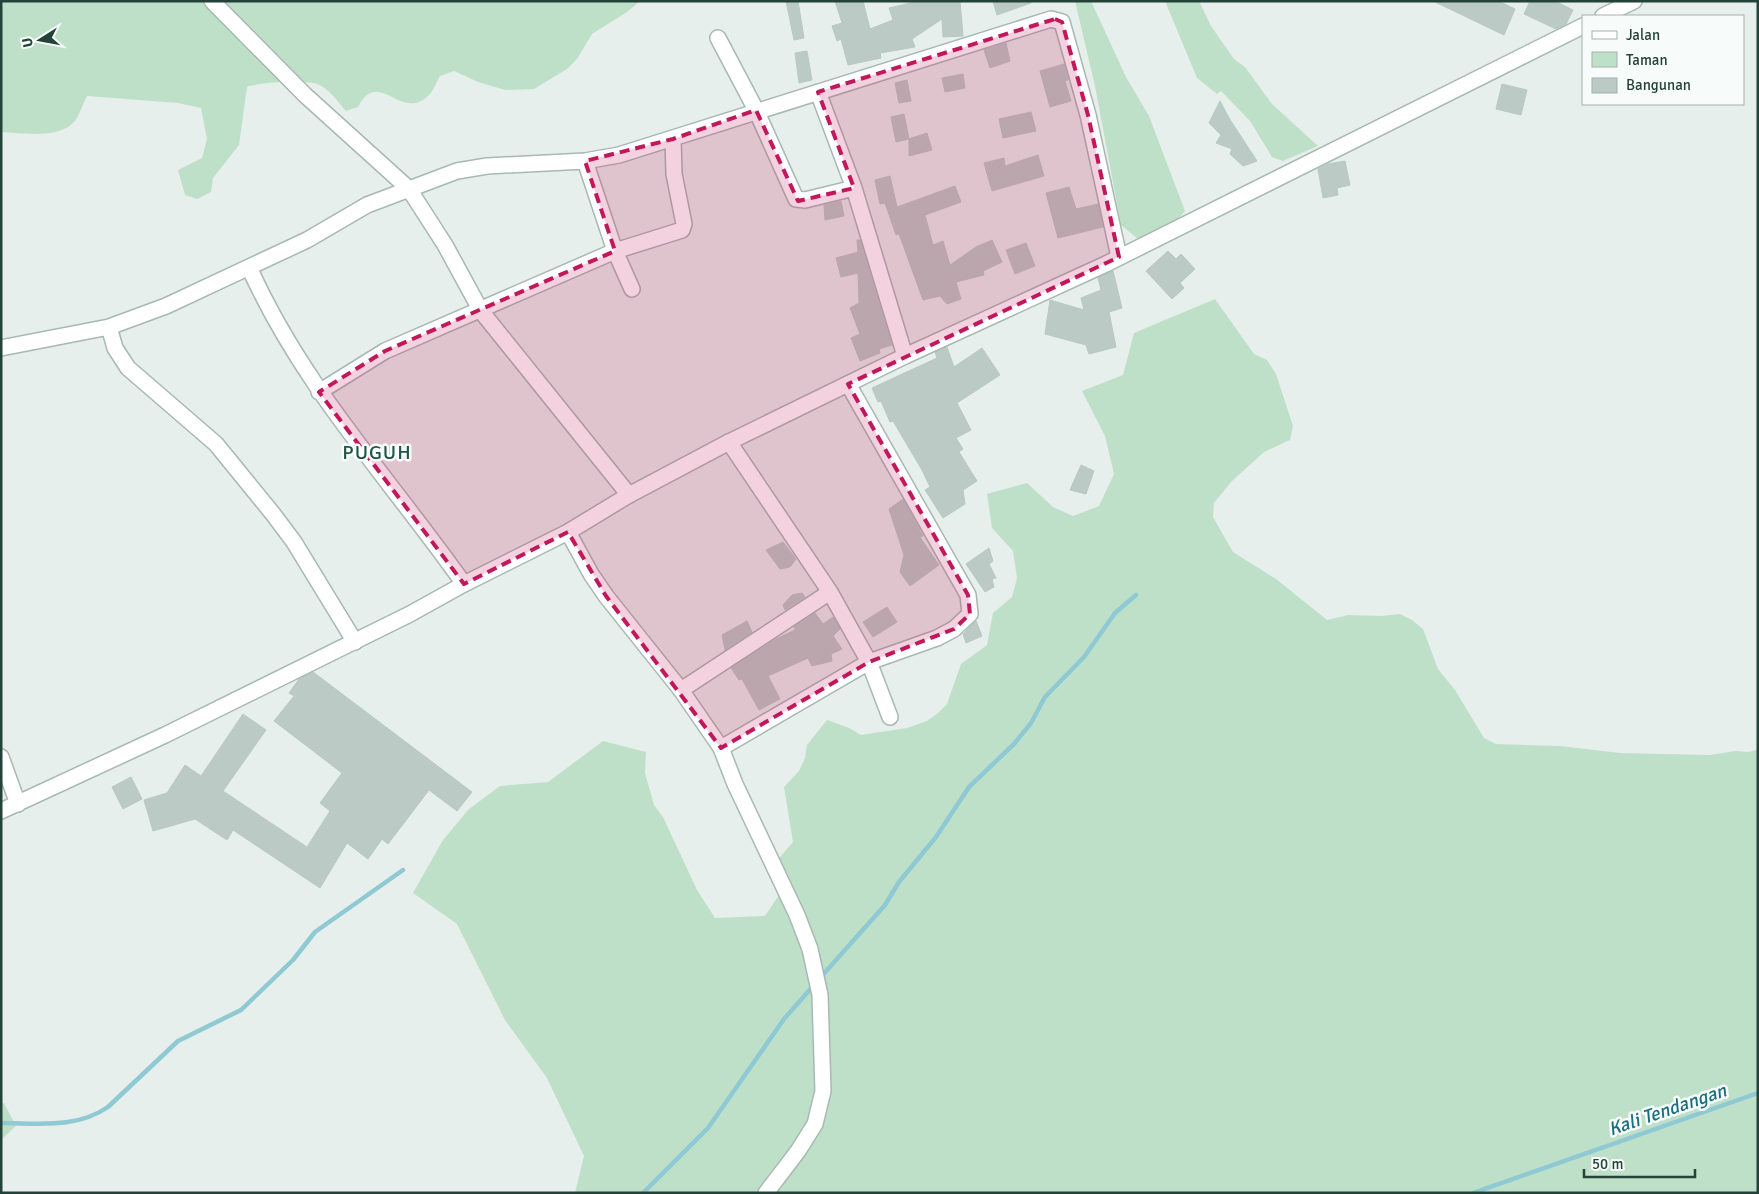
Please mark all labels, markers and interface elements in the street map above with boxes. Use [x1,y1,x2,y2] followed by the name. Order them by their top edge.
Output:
[15,15,65,65] north arrow
[1582,15,1744,105] legend
[1626,26,1660,44] text: Jalan
[18,36,37,49] text: U
[1626,51,1668,69] text: Taman
[1626,76,1691,94] text: Bangunan
[342,440,412,465] district label: PUGUH
[1605,1078,1730,1141] water label: Kali Tendangan
[1584,1146,1695,1178] scale bar
[1592,1155,1623,1173] text: 50 m

